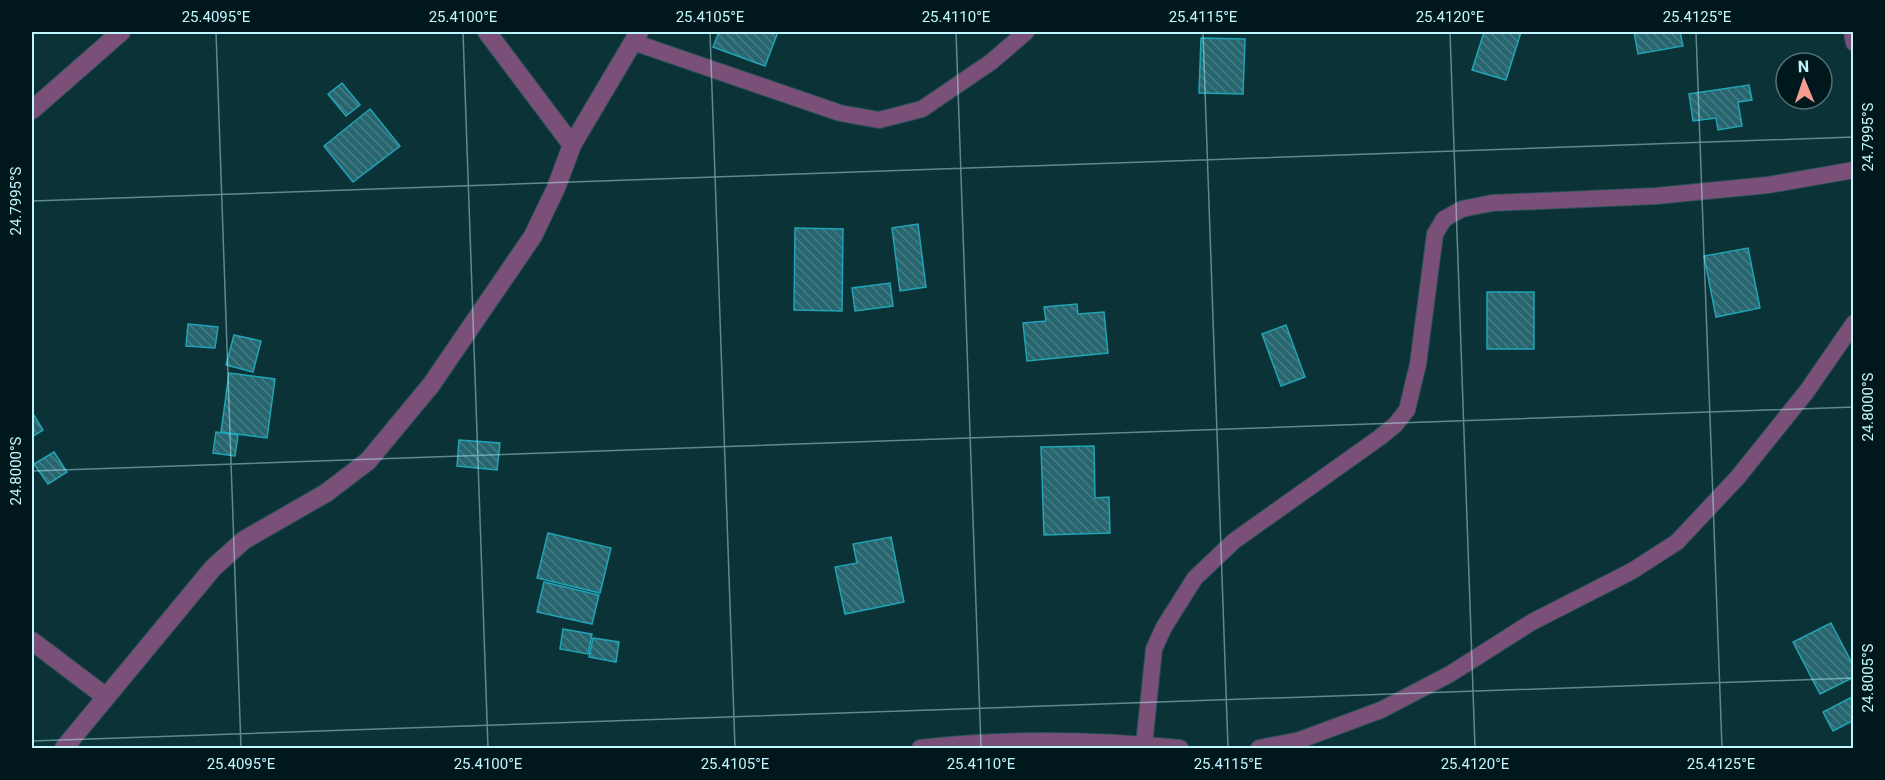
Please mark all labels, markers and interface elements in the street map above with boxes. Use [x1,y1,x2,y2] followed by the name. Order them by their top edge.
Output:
[182,8,251,26] text: 25.4095°E
[429,8,498,26] text: 25.4100°E
[676,8,745,26] text: 25.4105°E
[922,8,991,26] text: 25.4110°E
[1169,8,1238,26] text: 25.4115°E
[1416,8,1485,26] text: 25.4120°E
[1663,8,1732,26] text: 25.4125°E
[1774,51,1834,111] north arrow
[1798,57,1809,76] text: N
[1859,102,1877,172] text: 24.7995°S
[7,166,25,236] text: 24.7995°S
[1859,372,1877,442] text: 24.8000°S
[7,436,25,506] text: 24.8000°S
[1859,643,1877,713] text: 24.8005°S
[207,755,276,773] text: 25.4095°E
[454,755,523,773] text: 25.4100°E
[701,755,770,773] text: 25.4105°E
[947,755,1016,773] text: 25.4110°E
[1194,755,1263,773] text: 25.4115°E
[1441,755,1510,773] text: 25.4120°E
[1687,755,1756,773] text: 25.4125°E

